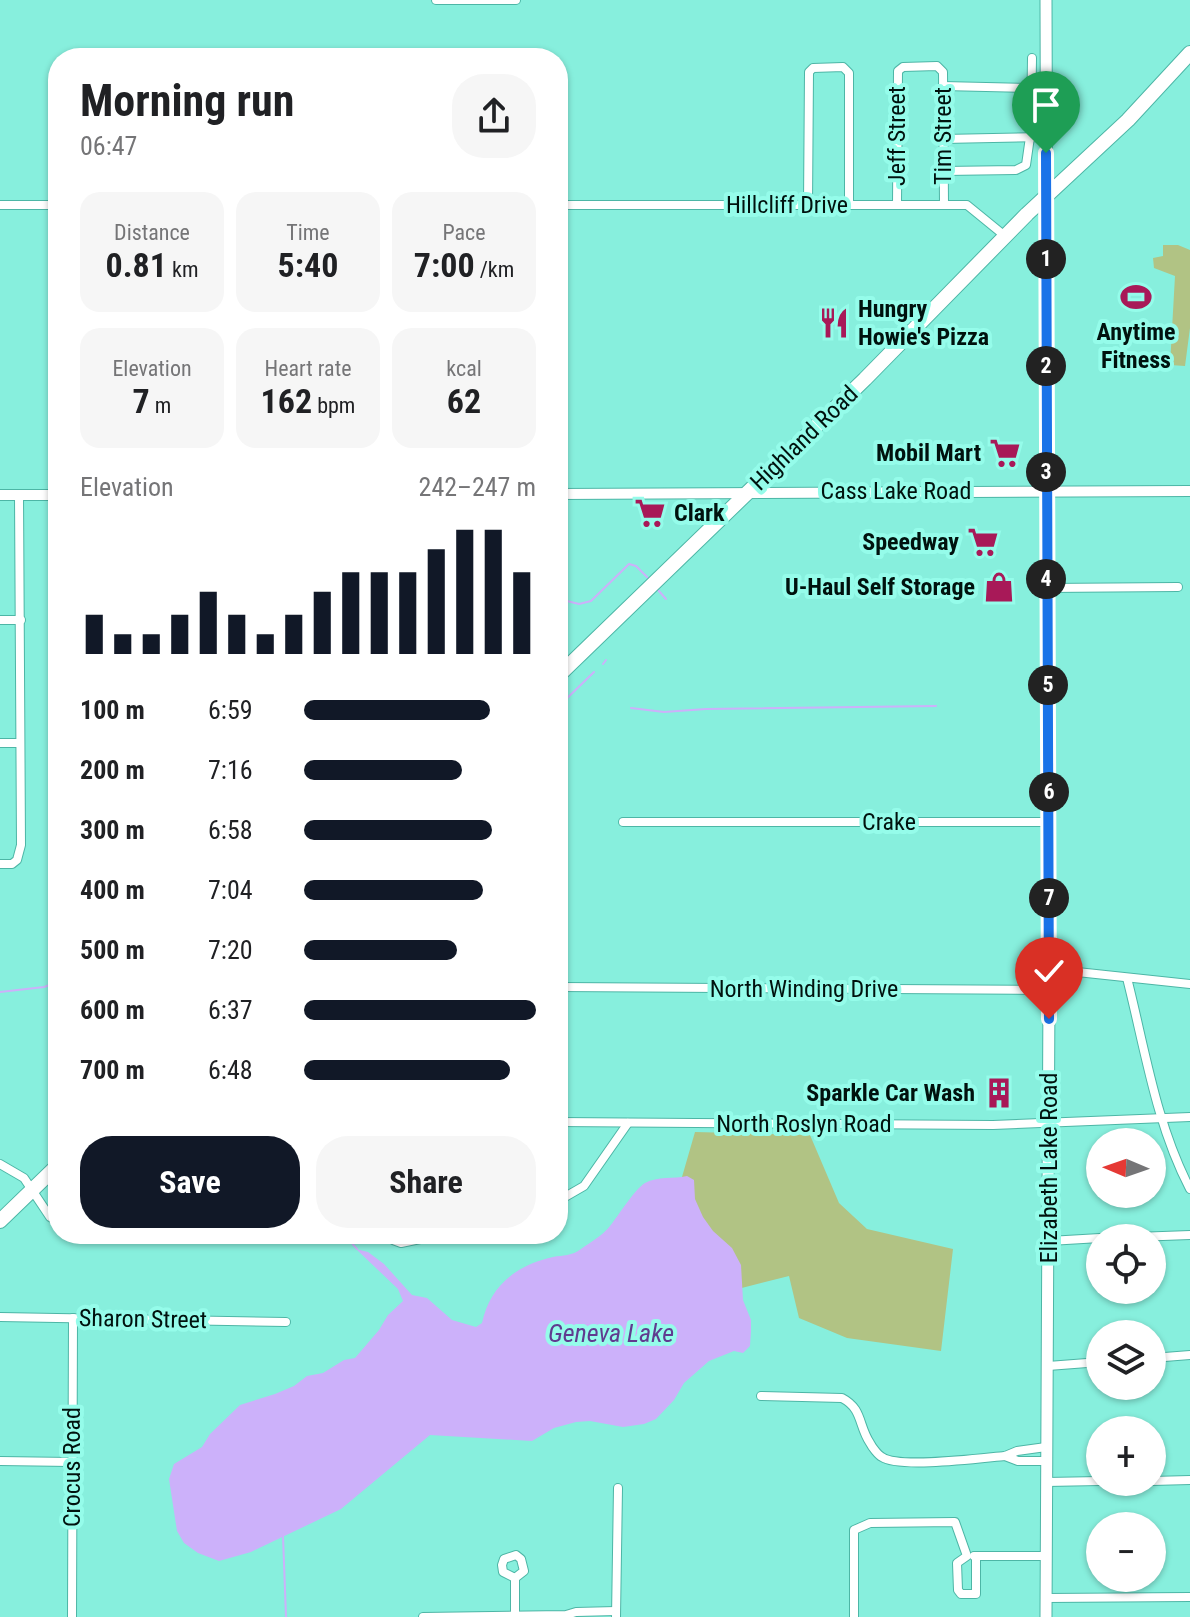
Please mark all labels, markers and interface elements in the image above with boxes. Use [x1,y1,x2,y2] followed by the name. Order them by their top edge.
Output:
[1012,71,1080,153] pin
[452,74,536,158] button: share
[80,75,294,127] text: Morning run
[1024,83,1068,127] icon: arrive
[883,86,911,186] street label: Jeff Street
[929,87,957,185] street label: Tim Street
[80,131,137,161] text: 06:47
[726,191,848,219] street label: Hillcliff Drive
[114,220,190,245] text: Distance
[286,220,330,245] text: Time
[442,220,486,245] text: Pace
[1026,239,1066,279] pin: 1
[106,245,167,285] text: 0.81
[278,245,338,285] text: 5:40
[414,245,475,285] text: 7:00
[1040,246,1052,271] text: 1
[167,257,198,282] text: km
[475,257,514,282] text: /km
[1119,280,1153,314] sports icon: Anytime Fitness
[858,295,989,351] place label: Hungry Howie's Pizza
[817,306,851,340] restaurant icon: Hungry Howie's Pizza
[1097,318,1175,374] place label: Anytime Fitness
[1026,346,1066,386] pin: 2
[1040,353,1052,378] text: 2
[112,356,192,381] text: Elevation
[265,356,351,381] text: Heart rate
[446,356,482,381] text: kcal
[745,380,863,496] street label: Highland Road
[133,381,150,421] text: 7
[261,381,312,421] text: 162
[447,381,481,421] text: 62
[150,393,171,418] text: m
[312,393,355,418] text: bpm
[988,436,1022,470] supermarket icon: Mobil Mart
[876,439,981,467] place label: Mobil Mart
[1026,452,1066,492] pin: 3
[1040,459,1052,484] text: 3
[80,472,174,502] text: Elevation
[419,472,536,502] text: 242–247 m
[821,477,971,505] street label: Cass Lake Road
[633,496,667,530] supermarket icon: Clark
[674,499,725,527] place label: Clark
[966,525,1000,559] supermarket icon: Speedway
[862,528,959,556] place label: Speedway
[1026,559,1066,599] pin: 4
[1040,566,1052,591] text: 4
[982,570,1016,604] shop icon: U-Haul Self Storage
[785,573,975,601] place label: U-Haul Self Storage
[1028,665,1068,705] pin: 5
[1042,672,1054,697] text: 5
[80,695,145,725] text: 100 m
[208,695,253,725] text: 6:59
[80,755,145,785] text: 200 m
[208,755,253,785] text: 7:16
[1029,772,1069,812] pin: 6
[1043,779,1055,804] text: 6
[862,808,916,836] street label: Crake
[80,815,145,845] text: 300 m
[208,815,253,845] text: 6:58
[80,875,145,905] text: 400 m
[208,875,253,905] text: 7:04
[1029,878,1069,918] pin: 7
[1043,885,1055,910] text: 7
[80,935,145,965] text: 500 m
[208,935,253,965] text: 7:20
[1015,937,1083,1019] pin
[1027,949,1071,993] icon: check
[710,975,898,1003] street label: North Winding Drive
[80,995,145,1025] text: 600 m
[208,995,253,1025] text: 6:37
[80,1055,145,1085] text: 700 m
[208,1055,253,1085] text: 6:48
[1035,1073,1063,1263] street label: Elizabeth Lake Road
[982,1076,1016,1110] building icon: Sparkle Car Wash
[806,1079,975,1107] place label: Sparkle Car Wash
[716,1110,892,1138] street label: North Roslyn Road
[1086,1128,1166,1208] north arrow
[1086,1128,1166,1592] map controls
[80,1136,300,1228] button: Save
[316,1136,536,1228] button: Share
[1086,1224,1166,1304] button: locate
[79,1304,207,1334] street label: Sharon Street
[548,1318,674,1348] water label: Geneva Lake
[1086,1320,1166,1400] button: layers
[58,1407,86,1527] street label: Crocus Road
[1086,1416,1166,1496] button: +
[1086,1512,1166,1592] button: −

